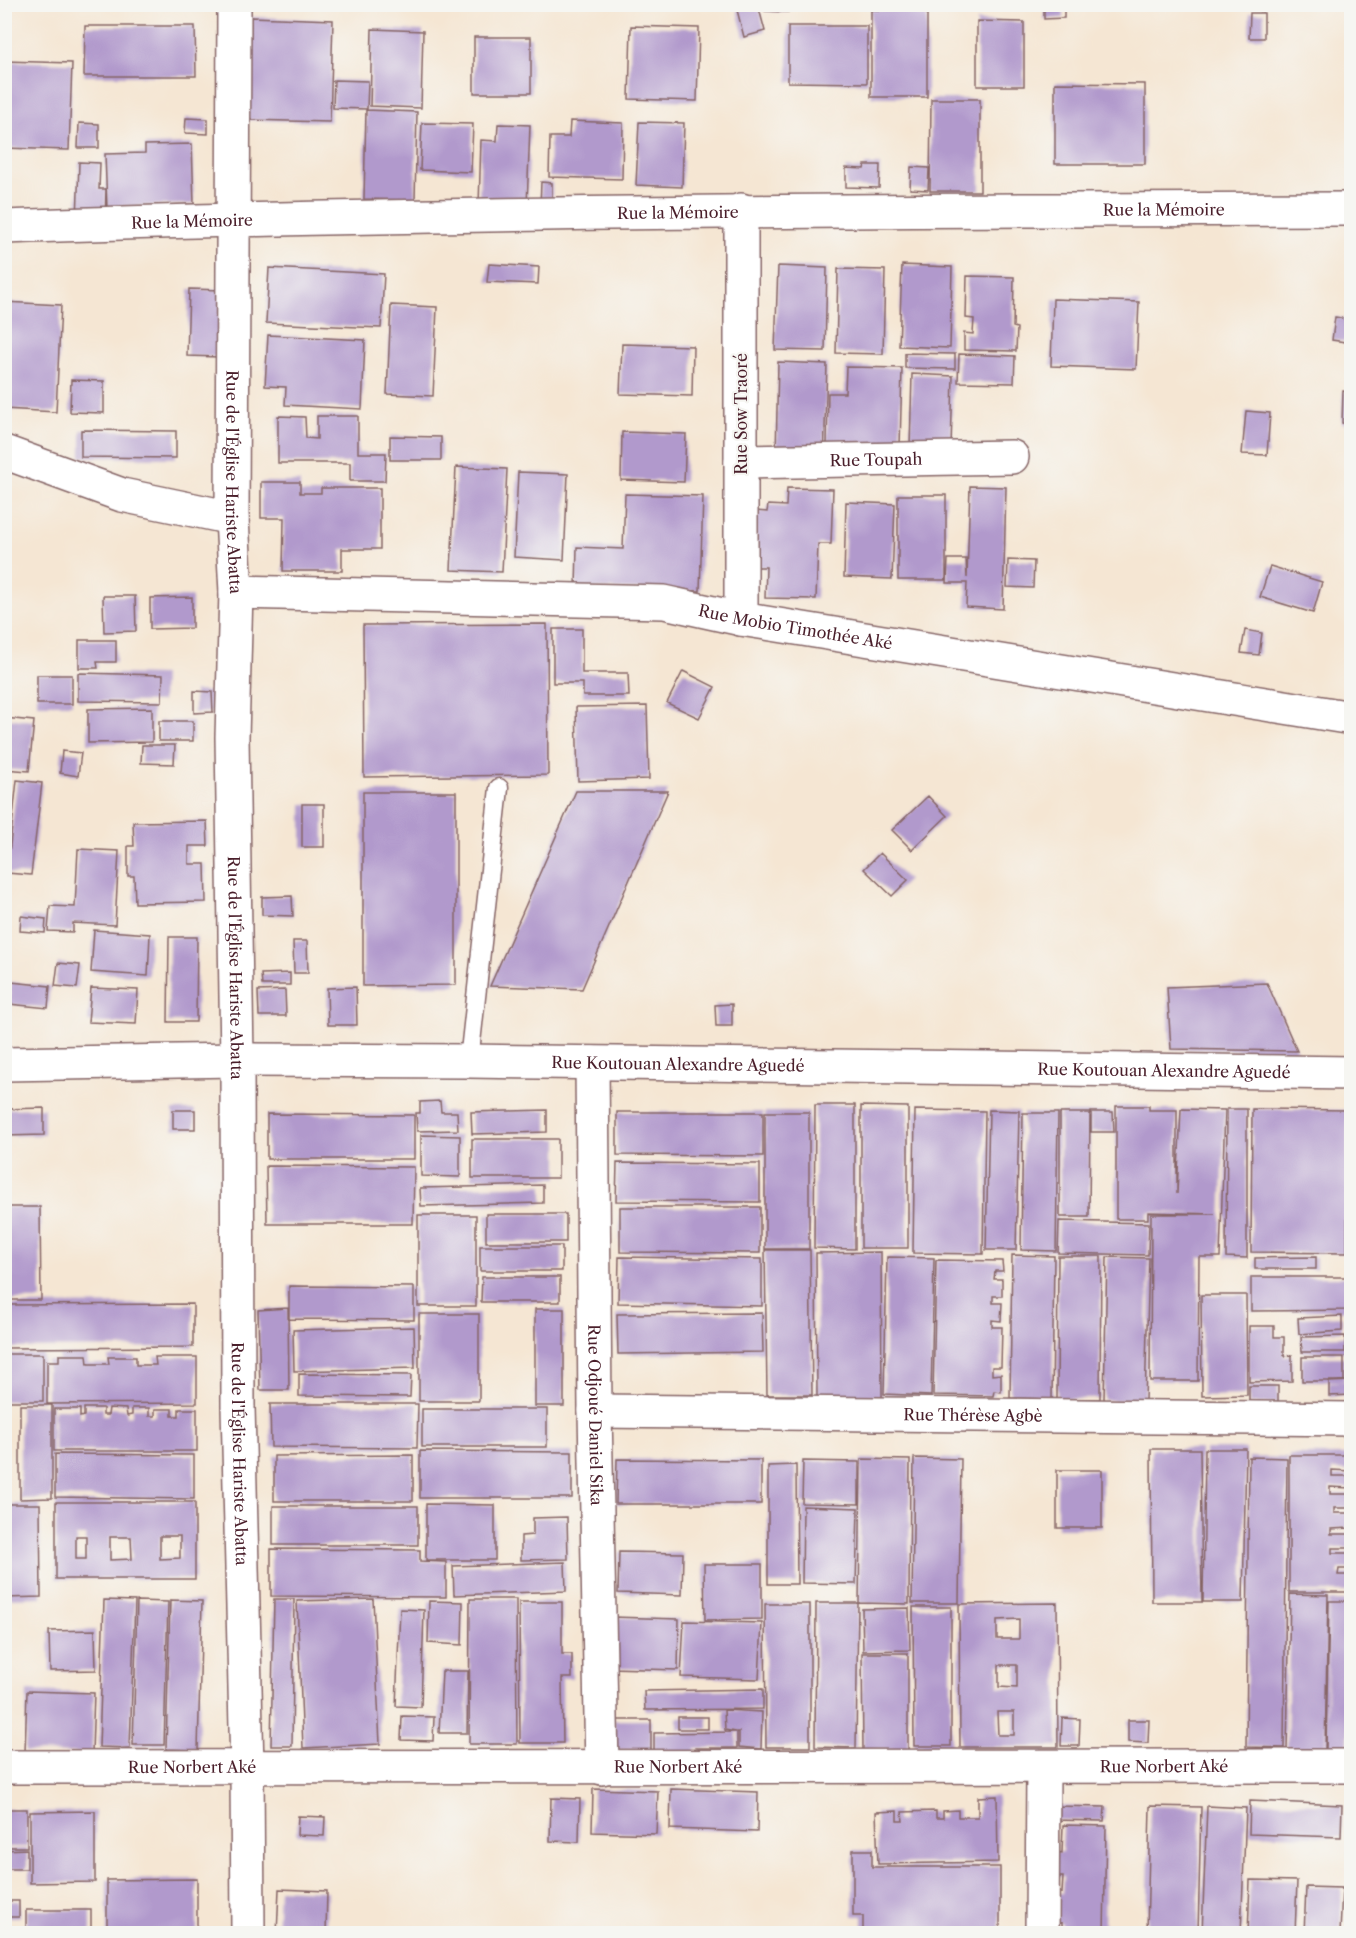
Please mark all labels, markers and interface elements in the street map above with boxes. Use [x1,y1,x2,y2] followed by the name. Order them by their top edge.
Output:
[1103,199,1225,220] street label: Rue la Mémoire
[617,202,739,223] street label: Rue la Mémoire
[131,210,253,233] street label: Rue la Mémoire
[731,353,751,475] street label: Rue Sow Traoré
[222,370,246,595] street label: Rue de l'Église Hariste Abatta
[829,449,923,470] street label: Rue Toupah
[697,600,894,653] street label: Rue Mobio Timothée Aké
[224,856,247,1080] street label: Rue de l'Église Hariste Abatta
[551,1052,805,1076] street label: Rue Koutouan Alexandre Aguedé
[1037,1059,1291,1082] street label: Rue Koutouan Alexandre Aguedé
[584,1324,607,1506] street label: Rue Odjoué Daniel Sika
[228,1342,252,1566] street label: Rue de l'Église Hariste Abatta
[903,1404,1043,1426] street label: Rue Thérèse Agbè
[614,1756,742,1777] street label: Rue Norbert Aké
[1100,1756,1228,1776] street label: Rue Norbert Aké
[128,1757,256,1777] street label: Rue Norbert Aké

